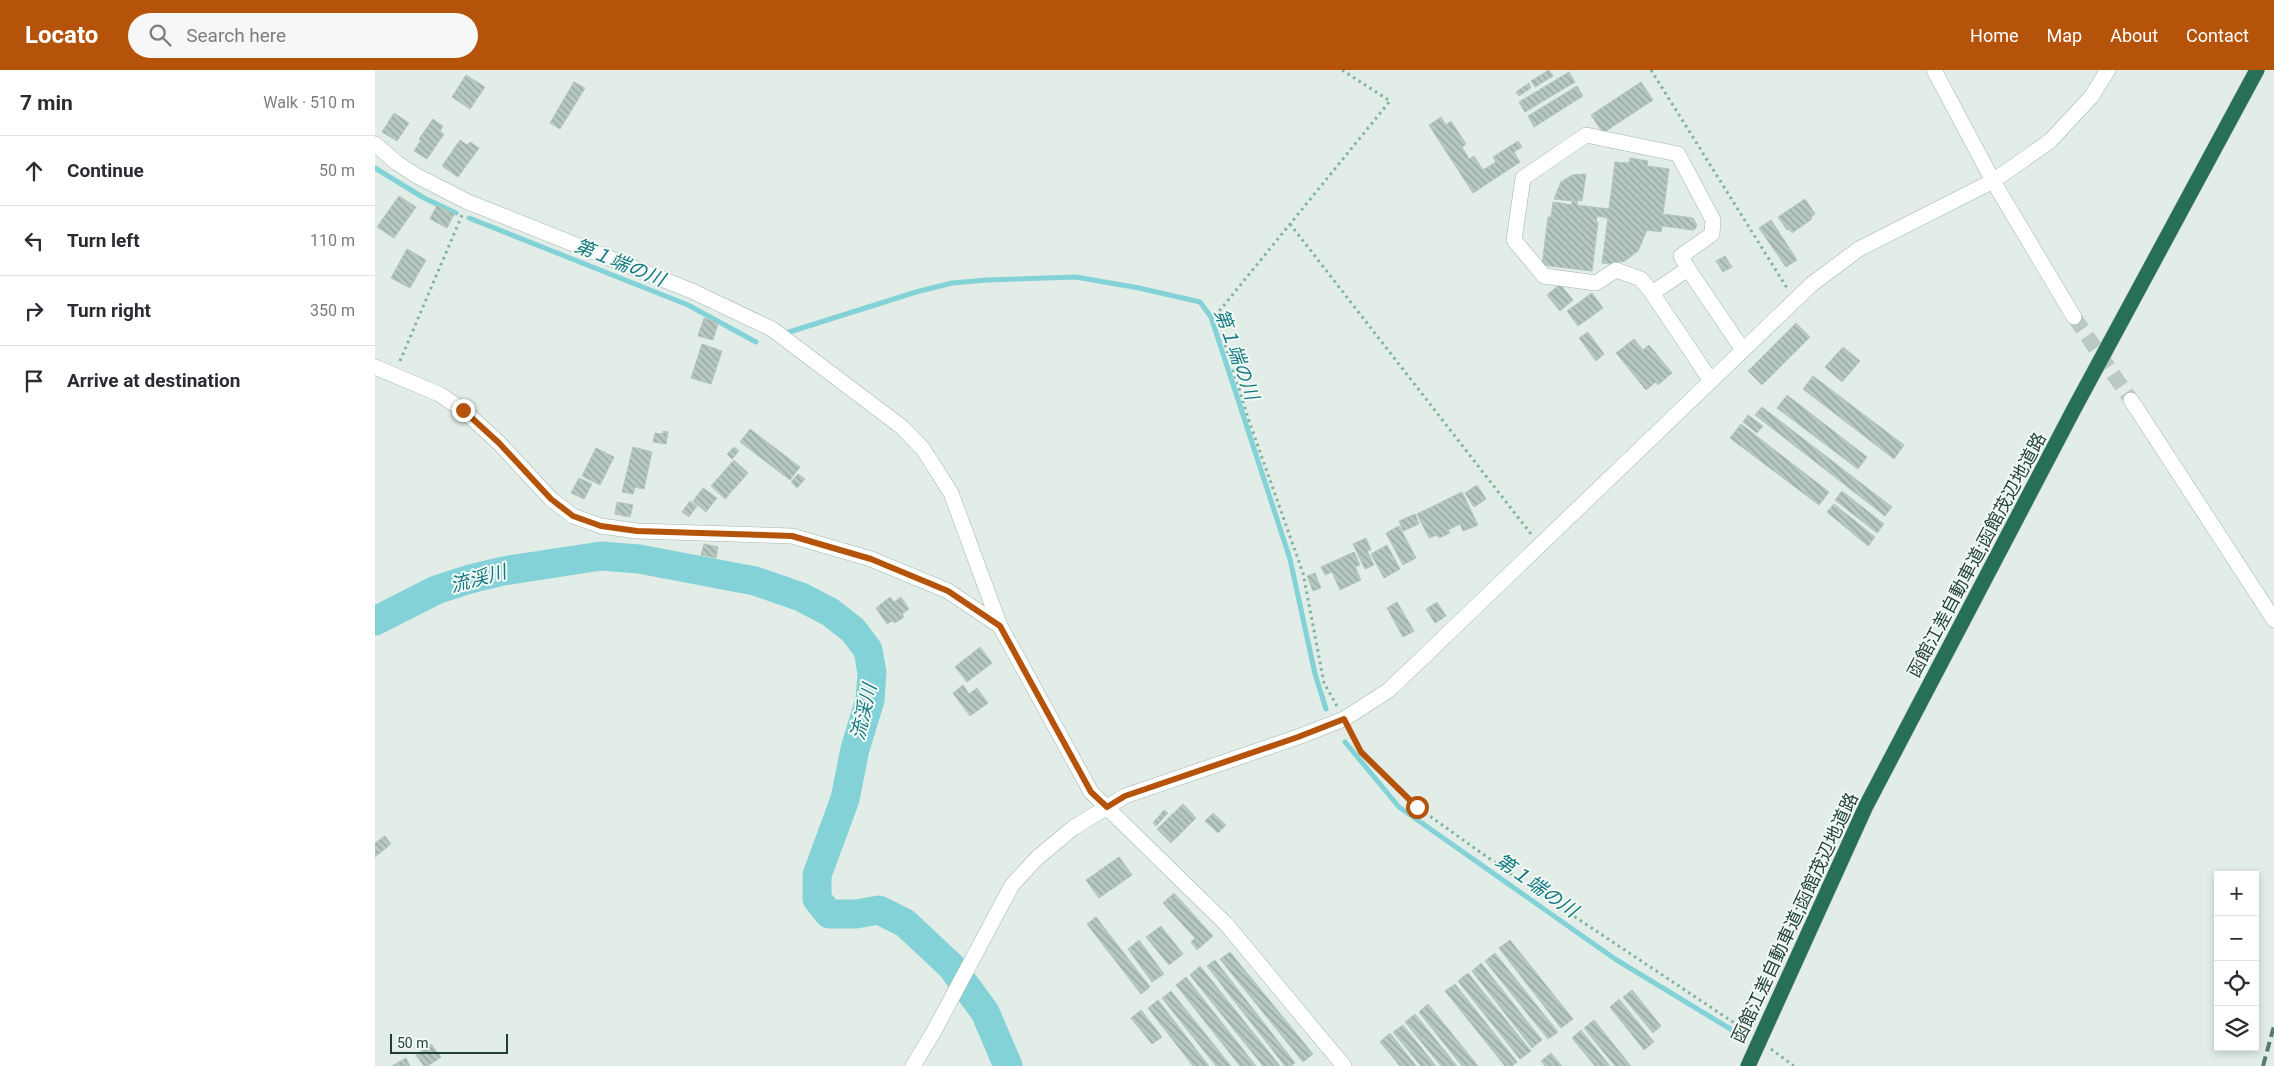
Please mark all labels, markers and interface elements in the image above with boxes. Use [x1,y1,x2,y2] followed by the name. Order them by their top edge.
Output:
[128,13,478,58] search box
[25,21,98,49] text: Locato
[146,21,174,49] icon: search
[186,24,286,47] text: Search here
[1970,25,2019,46] text: Home
[2047,25,2082,46] text: Map
[2110,25,2158,46] text: About
[2186,25,2249,46] text: Contact
[20,91,73,115] text: 7 min
[263,93,355,112] text: Walk · 510 m
[20,157,48,185] icon: ahead
[67,159,144,182] text: Continue
[319,161,355,180] text: 50 m
[20,227,48,255] icon: left
[67,229,140,252] text: Turn left
[310,231,355,250] text: 110 m
[571,234,670,292] water label: 第１端の川
[20,297,48,325] icon: right
[67,299,151,322] text: Turn right
[310,301,355,320] text: 350 m
[1209,306,1264,405] water label: 第１端の川
[20,367,48,395] icon: arrive
[67,369,240,392] text: Arrive at destination
[452,399,475,422] route end
[1903,429,2050,681] street label: 函館江差自動車道;函館茂辺地道路
[448,559,511,597] water label: 流渓川
[846,680,882,742] water label: 流渓川
[1727,789,1862,1046] street label: 函館江差自動車道;函館茂辺地道路
[1406,796,1429,819] route start
[1491,849,1584,923] water label: 第１端の川
[2214,871,2259,1051] map controls
[2214,871,2259,916] button: +
[2214,916,2259,961] button: −
[2214,961,2259,1006] button: locate
[2214,1006,2259,1051] button: layers
[390,1031,507,1054] scale bar
[397,1035,429,1051] text: 50 m

